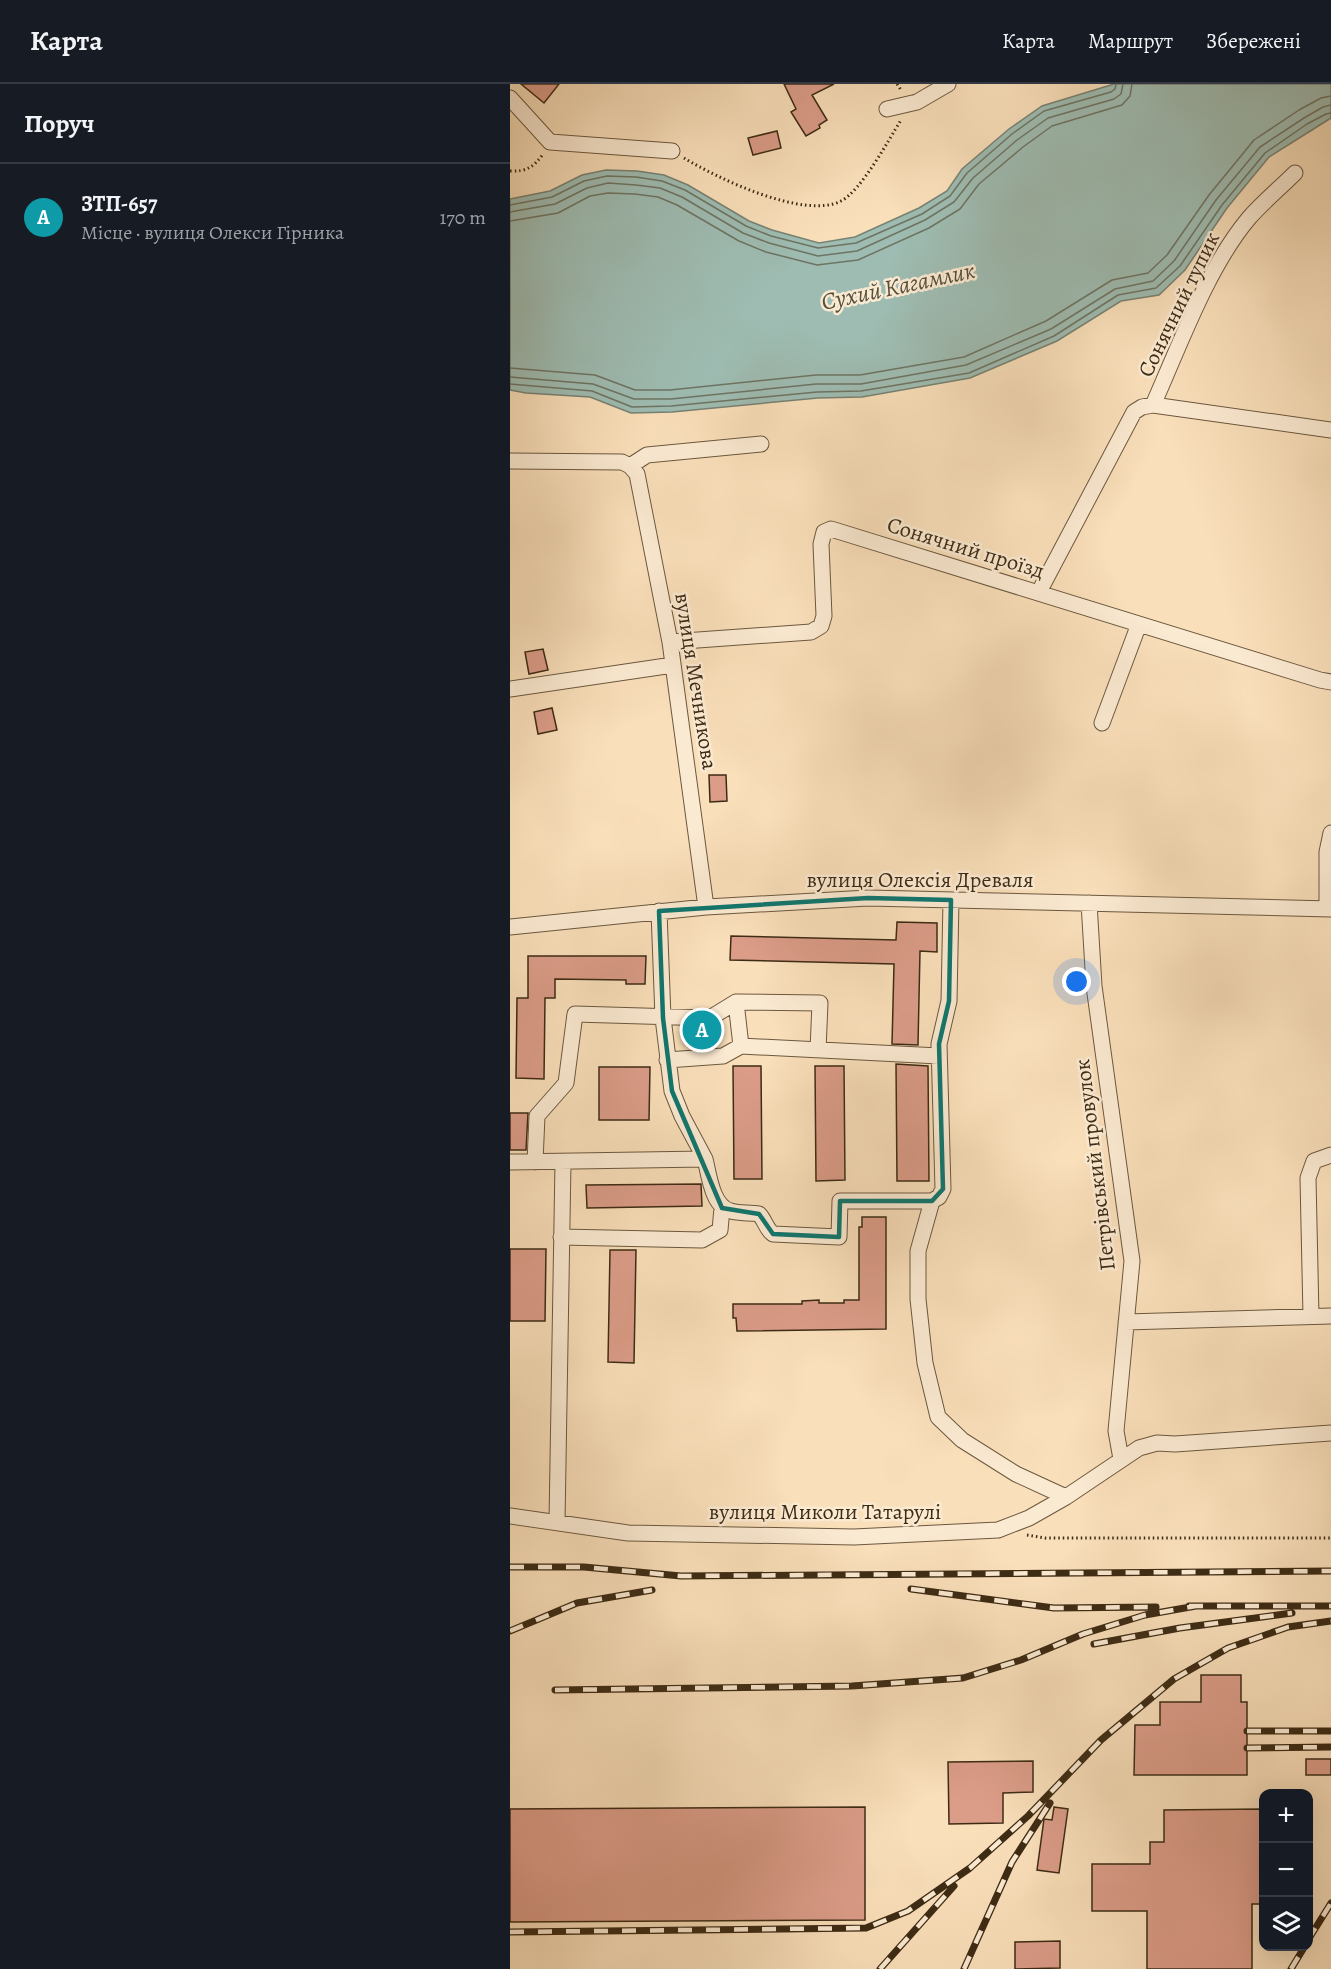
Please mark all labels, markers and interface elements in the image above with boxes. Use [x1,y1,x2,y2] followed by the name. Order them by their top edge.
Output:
[30,22,103,60] text: Карта
[1002,27,1055,55] text: Карта
[1088,27,1173,55] text: Маршрут
[1206,27,1301,55] text: Збережені
[24,106,95,141] text: Поруч
[81,189,157,219] text: ЗТП-657
[37,204,50,231] text: A
[440,204,486,231] text: 170 m
[81,219,344,246] text: Місце · вулиця Олекси Гірника
[1131,227,1227,382] street label: Сонячний тупик
[818,254,978,318] water label: Сухий Кагамлик
[883,510,1048,586] street label: Сонячний проїзд
[667,591,725,773] street label: вулиця Мечникова
[806,865,1034,895] street label: вулиця Олексія Древаля
[1062,967,1091,996] your location
[682,1008,722,1052] pin: A
[1067,1057,1123,1272] street label: Петрівський провулок
[709,1497,941,1527] street label: вулиця Миколи Татарулі
[1259,1789,1313,1951] map controls
[1259,1789,1313,1843] button: +
[1259,1843,1313,1897] button: −
[1259,1897,1313,1951] button: layers

